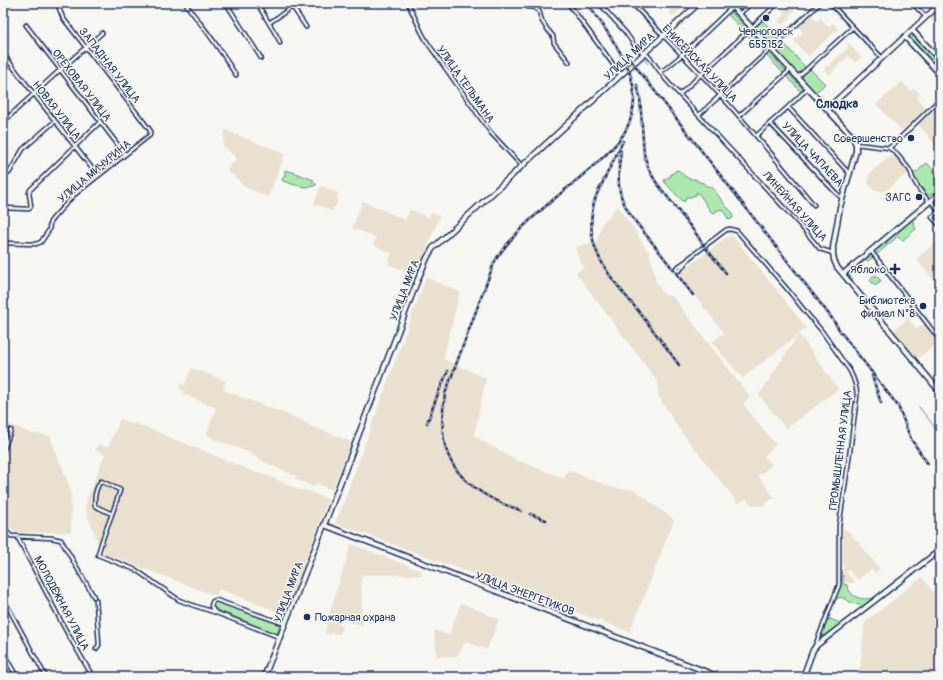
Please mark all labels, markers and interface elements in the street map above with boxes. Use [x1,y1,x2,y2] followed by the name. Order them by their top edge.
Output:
[761,13,771,23] marker: Черногорск 655152
[659,22,740,105] street label: ЕНИСЕЙСКАЯ УЛИЦА
[76,25,143,105] street label: ЗАПАДНАЯ УЛИЦА
[739,25,794,51] place label: Черногорск 655152
[601,30,657,83] street label: УЛИЦА МИРА
[434,43,497,125] street label: УЛИЦА ТЕЛЬМАНА
[49,47,114,124] street label: ОРЕХОВАЯ УЛИЦА
[30,78,84,142] street label: НОВАЯ УЛИЦА
[816,97,858,112] district label: Слюдка
[779,119,846,189] street label: УЛИЦА ЧАПАЕВА
[833,132,903,145] place label: Совершенство
[906,133,916,143] marker: Совершенство
[55,137,133,206] street label: УЛИЦА МИЧУРИНА
[759,168,830,244] street label: ЛИНЕЙНАЯ УЛИЦА
[885,191,911,204] place label: ЗАГС
[914,192,924,202] marker: ЗАГС
[387,258,422,323] street label: УЛИЦА МИРА
[850,263,886,276] place label: Яблоко
[889,263,901,275] marker: Яблоко
[859,294,915,320] place label: Библиотека филиал N°8
[918,301,928,311] marker: Библиотека филиал N°8
[827,389,854,511] street label: ПРОМЫШЛЕННАЯ УЛИЦА
[31,554,92,653] street label: МОЛОДЁЖНАЯ УЛИЦА
[271,560,306,625] street label: УЛИЦА МИРА
[473,569,576,618] street label: УЛИЦА ЭНЕРГЕТИКОВ
[315,611,395,624] place label: Пожарная охрана
[302,612,312,622] marker: Пожарная охрана

